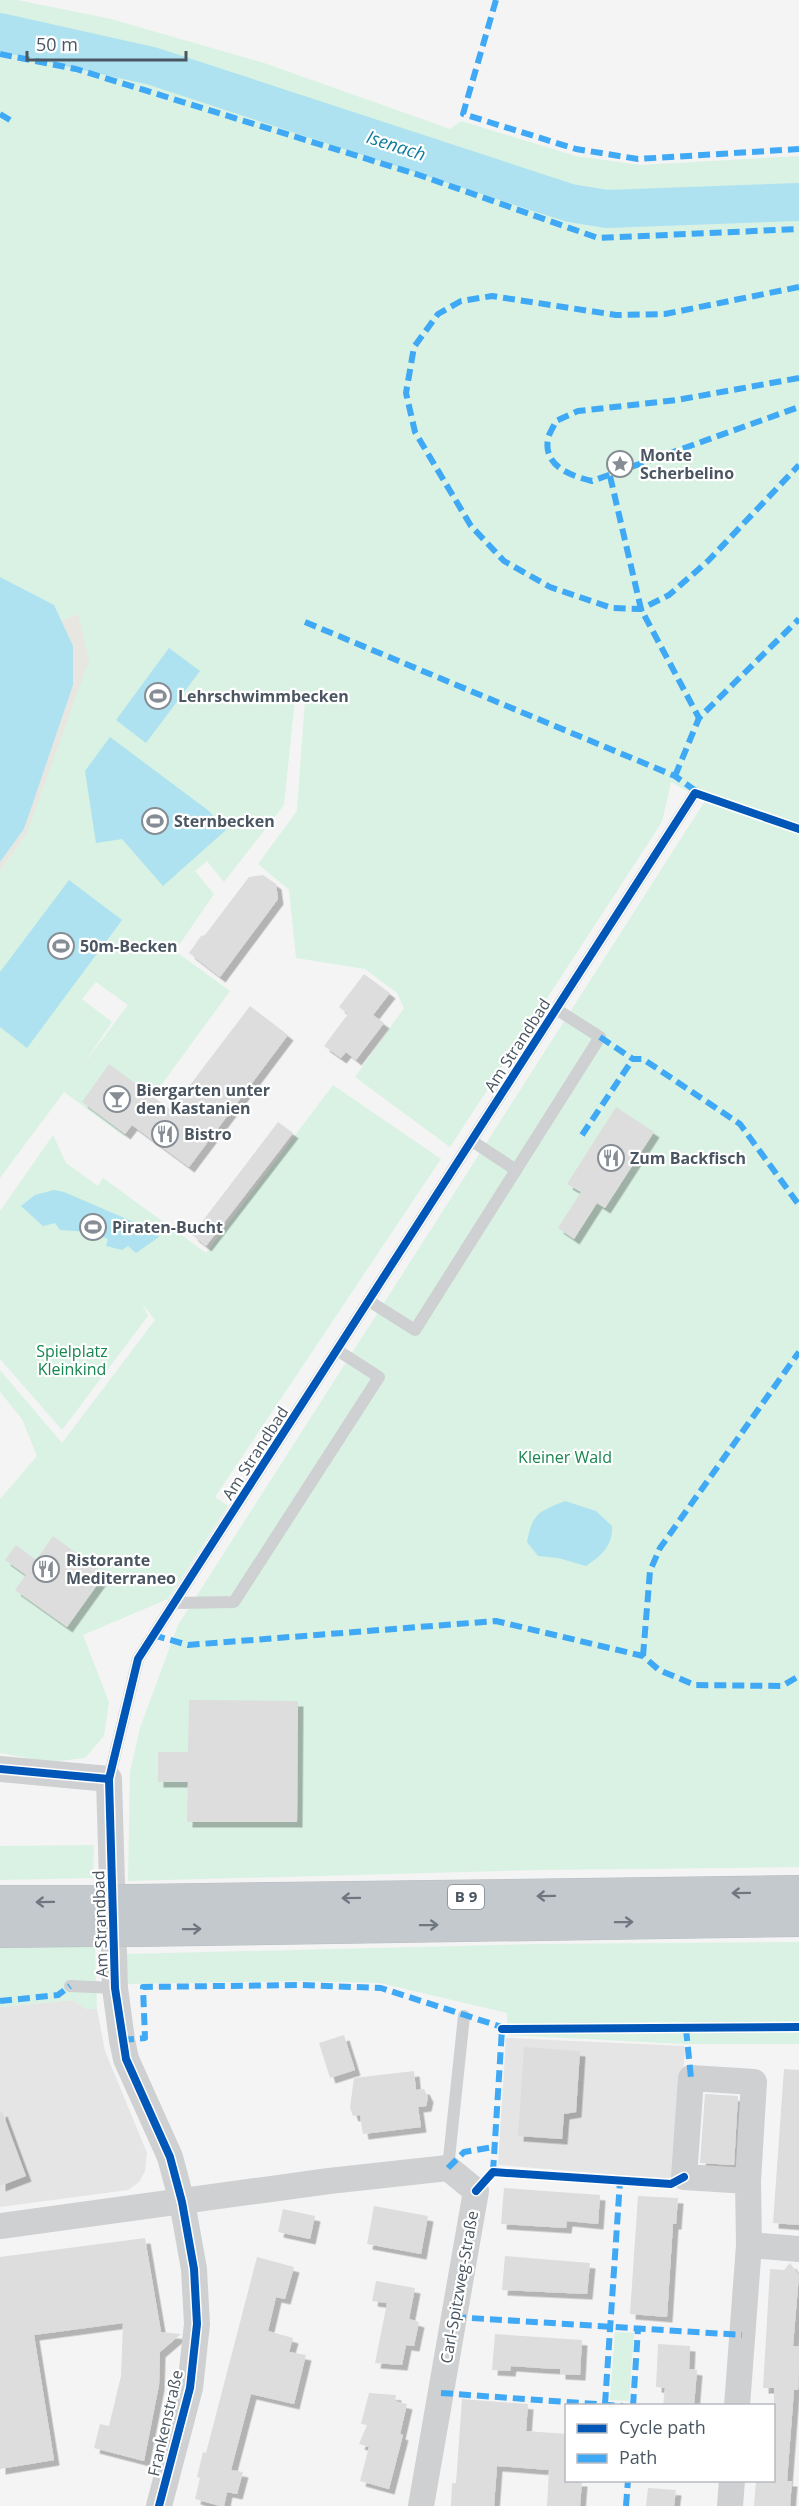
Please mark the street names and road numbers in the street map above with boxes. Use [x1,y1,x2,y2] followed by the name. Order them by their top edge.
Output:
[479,994,555,1096] street label: Am Strandbad
[217,1402,293,1504] street label: Am Strandbad
[87,1870,113,1978] street label: Am Strandbad
[448,1885,484,1909] road number: B 9
[435,2209,483,2365] street label: Carl-Spitzweg-Straße
[142,2368,188,2478] street label: Frankenstraße

